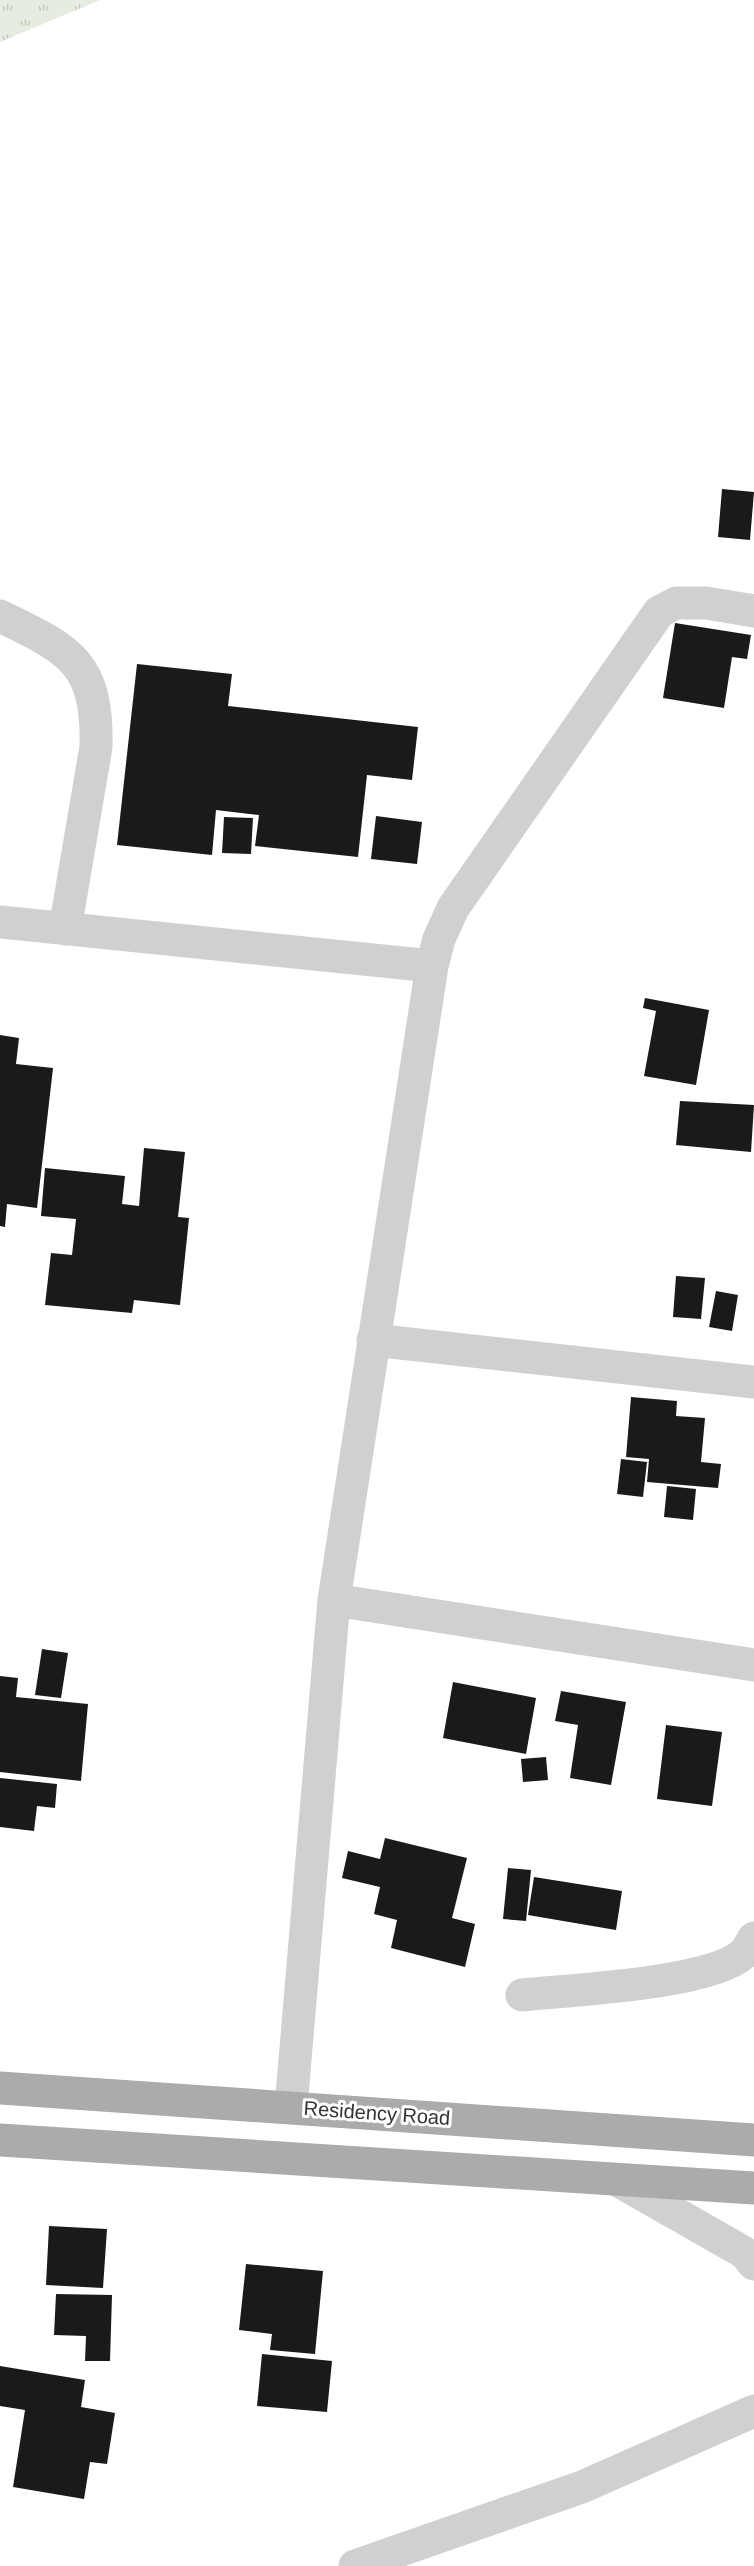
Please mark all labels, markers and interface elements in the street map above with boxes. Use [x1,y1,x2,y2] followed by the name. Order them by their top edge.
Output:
[303,2097,451,2129] street label: Residency Road

